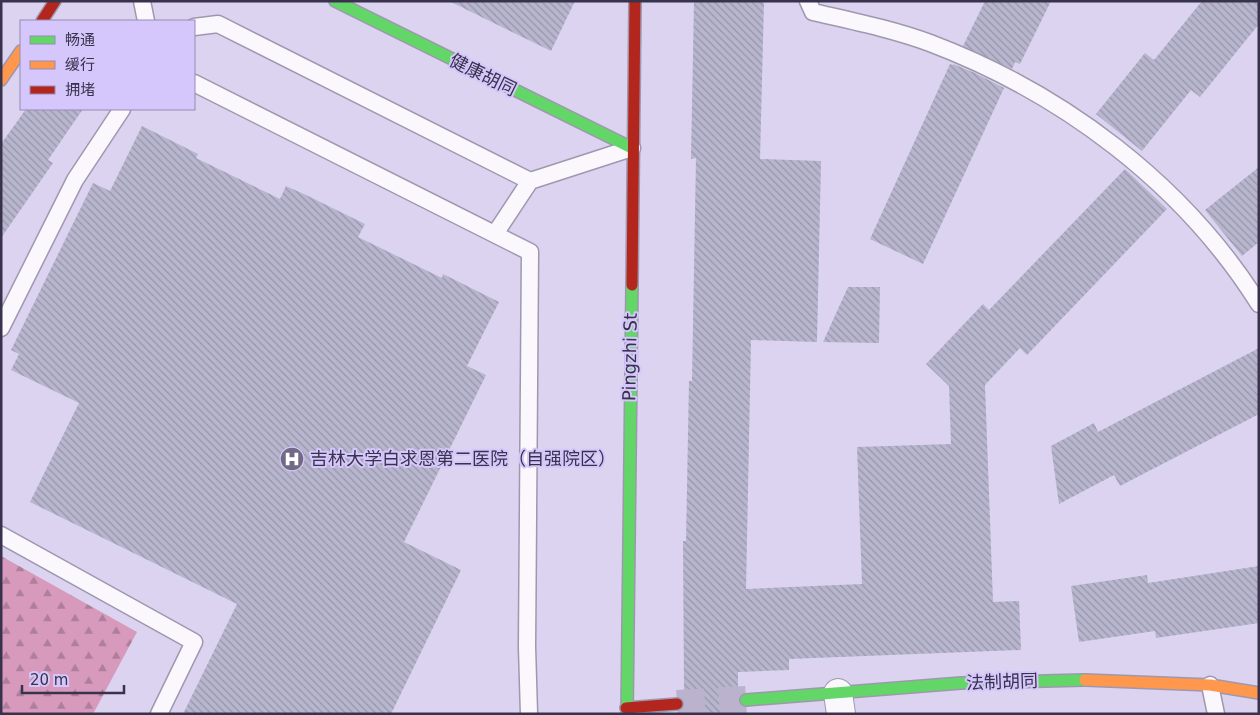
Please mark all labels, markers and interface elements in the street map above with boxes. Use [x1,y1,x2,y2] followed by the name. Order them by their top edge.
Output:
[20,20,195,110] legend
[65,31,95,49] text: 畅通
[446,49,520,100] street label: 健康胡同
[65,56,95,74] text: 缓行
[65,81,95,99] text: 拥堵
[618,313,641,401] street label: Pingzhi St
[279,446,305,472] hospital icon: 吉林大学白求恩第二医院（自强院区）
[310,448,616,469] place label: 吉林大学白求恩第二医院（自强院区）
[22,662,125,694] scale bar
[966,670,1038,693] street label: 法制胡同
[30,671,68,689] text: 20 m

